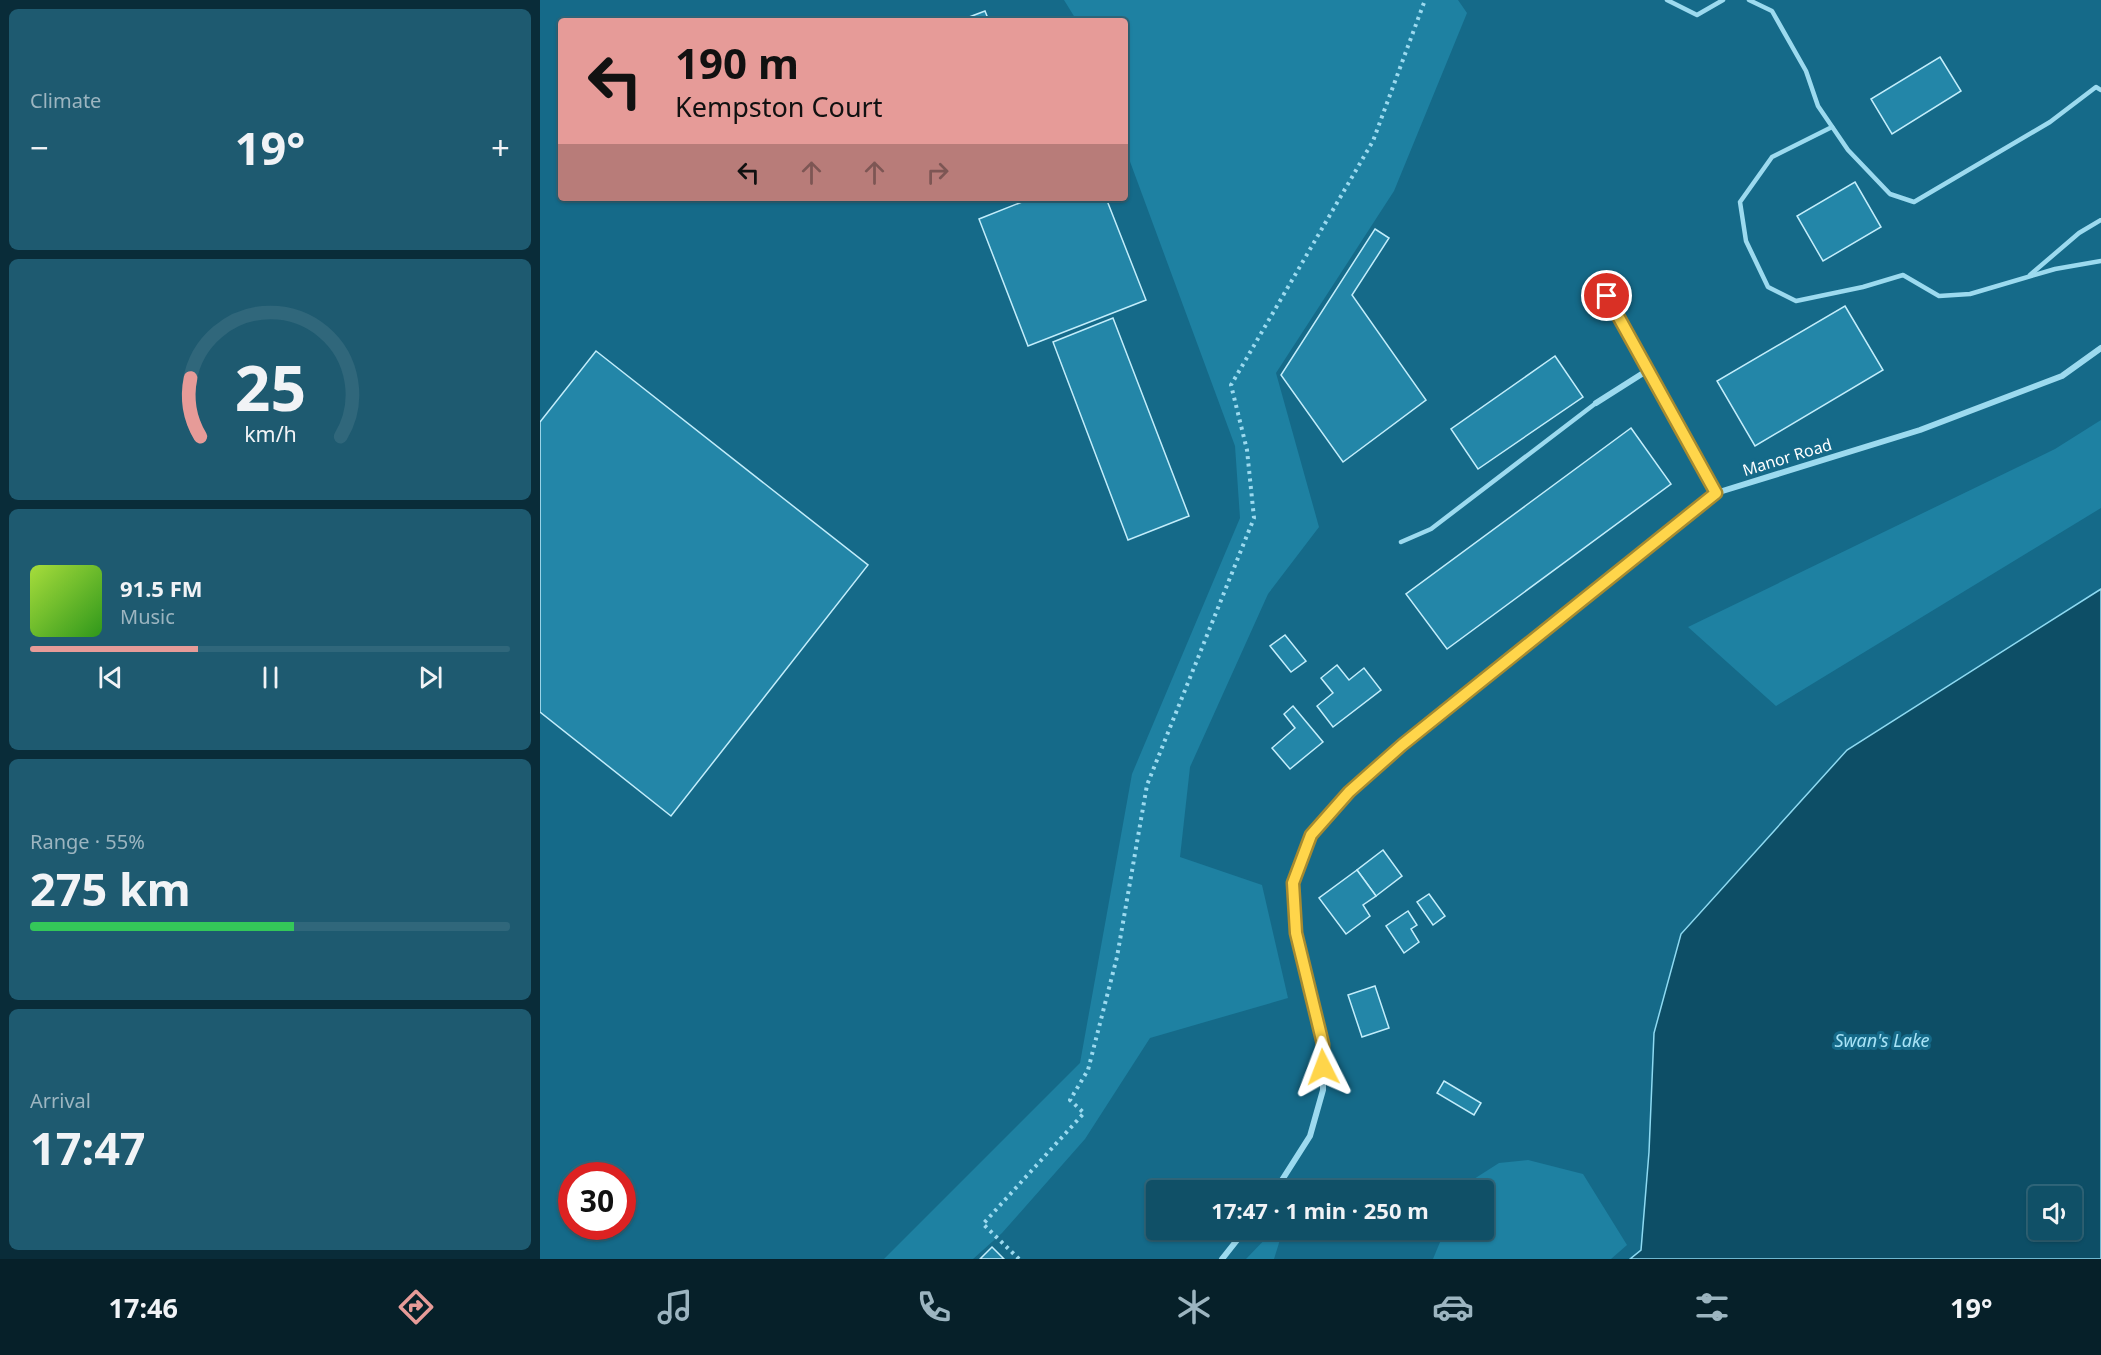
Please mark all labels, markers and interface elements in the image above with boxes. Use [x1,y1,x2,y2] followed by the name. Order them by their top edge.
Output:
[675,34,799,91] text: 190 m
[576,42,654,120] icon: left
[30,87,101,114] text: Climate
[675,88,883,125] text: Kempston Court
[235,117,305,178] text: 19°
[30,125,49,170] text: −
[491,125,510,170] text: +
[732,156,765,189] icon: left
[795,156,828,189] icon: ahead
[858,156,891,189] icon: ahead
[921,156,954,189] icon: right
[1581,270,1632,321] pin
[1590,279,1623,312] icon: arrive
[234,344,306,429] text: 25
[244,419,296,448] text: km/h
[1740,433,1834,481] street label: Manor Road
[120,573,202,603] text: 91.5 FM
[120,603,175,630] text: Music
[94,661,127,694] icon: previous
[254,661,287,694] icon: pause
[414,661,447,694] icon: next
[30,828,145,855] text: Range · 55%
[30,858,191,919] text: 275 km
[1835,1028,1930,1052] water label: Swan's Lake
[1291,1035,1355,1099] position arrow
[30,1087,91,1114] text: Arrival
[30,1117,146,1178] text: 17:47
[558,1162,636,1240] speed limit sign: 30
[2028,1186,2082,1240] map controls
[2028,1186,2082,1240] button: sound
[1211,1195,1429,1225] text: 17:47 · 1 min · 250 m
[395,1286,437,1328] icon: directions
[654,1286,696,1328] icon: music
[913,1286,955,1328] icon: phone
[1173,1286,1215,1328] icon: climate
[1432,1286,1474,1328] icon: car
[1691,1286,1733,1328] icon: filters
[109,1289,178,1326] text: 17:46
[1950,1289,1992,1326] text: 19°

